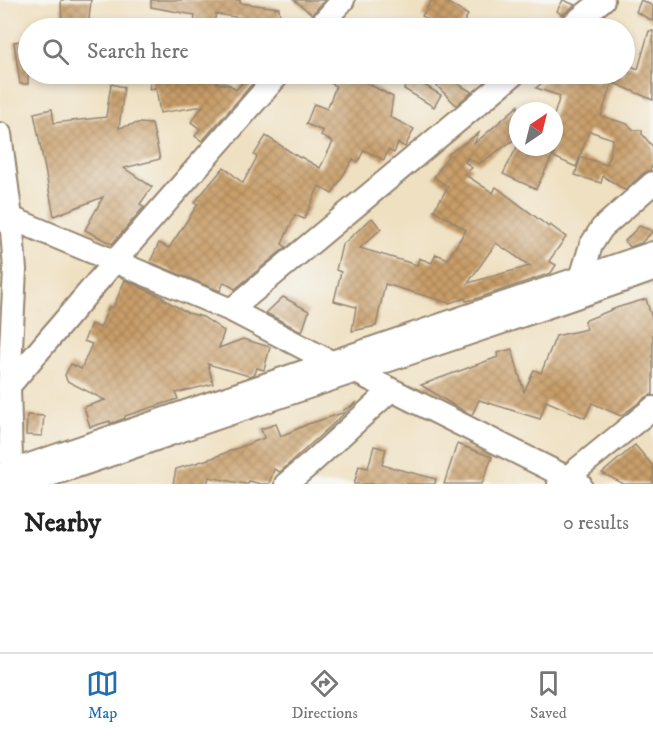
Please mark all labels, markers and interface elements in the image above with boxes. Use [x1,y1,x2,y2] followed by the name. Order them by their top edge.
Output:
[18,18,635,84] search box
[39,35,72,68] icon: search
[87,38,189,65] text: Search here
[509,102,563,156] north arrow
[24,507,101,540] text: Nearby
[563,511,629,536] text: 0 results
[86,667,119,723] tab: Map
[291,667,358,723] tab: Directions
[530,667,567,723] tab: Saved

